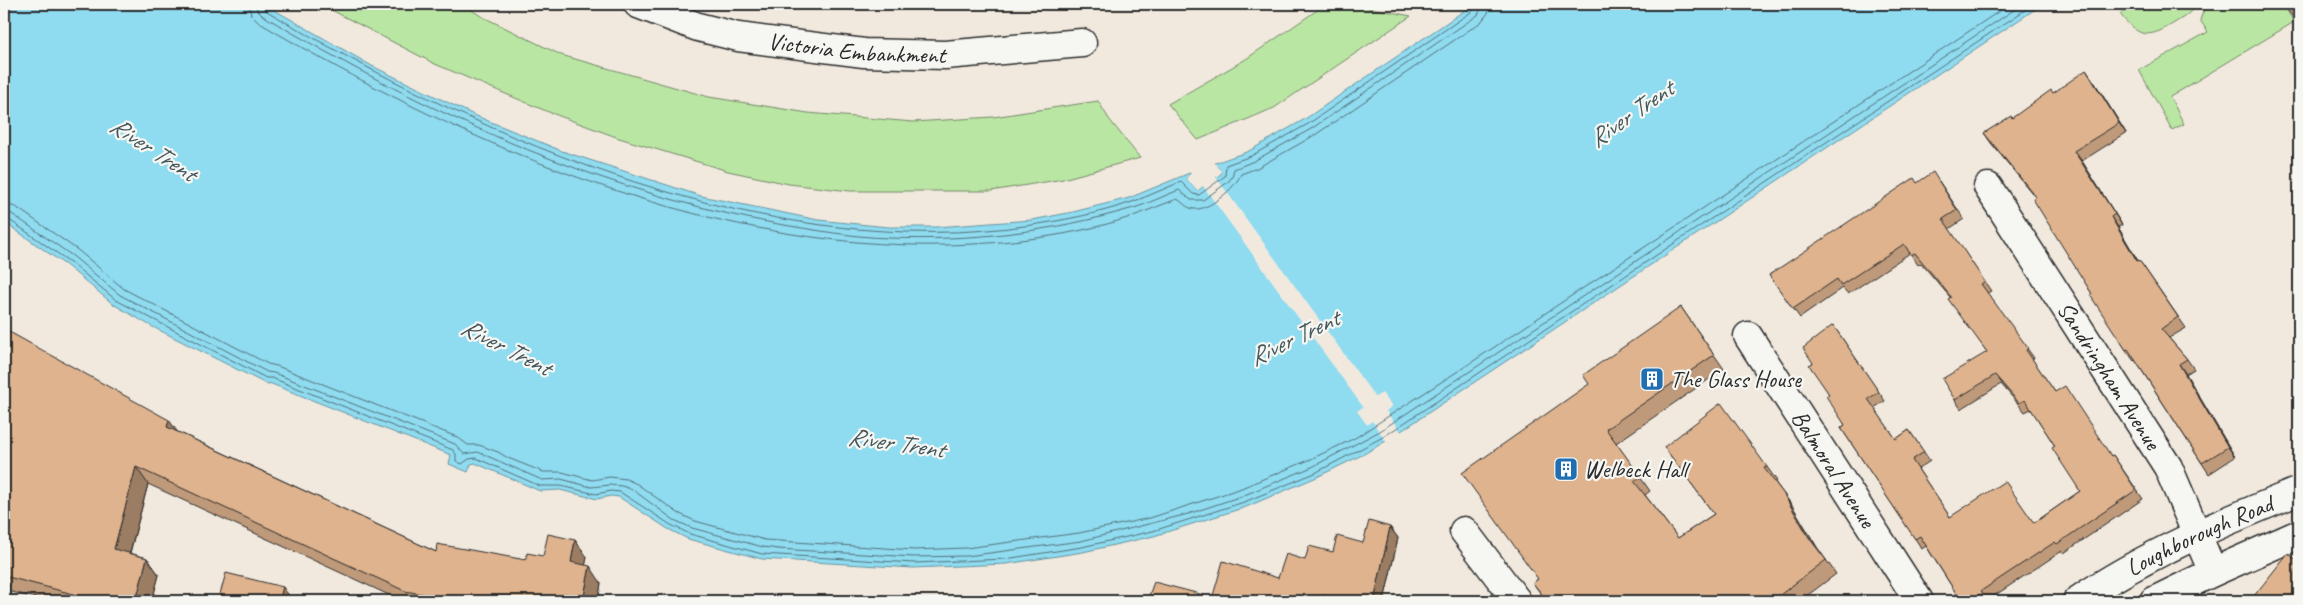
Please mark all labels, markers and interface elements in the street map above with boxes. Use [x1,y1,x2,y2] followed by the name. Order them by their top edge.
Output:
[766,26,948,70] street label: Victoria Embankment
[1582,71,1683,155] water label: River Trent
[104,109,206,191] water label: River Trent
[2051,296,2169,457] street label: Sandringham Avenue
[1244,300,1348,373] water label: River Trent
[456,311,560,385] water label: River Trent
[1670,364,1803,394] place label: The Glass House
[1639,366,1665,392] building icon: The Glass House
[1785,404,1884,535] street label: Balmoral Avenue
[846,420,951,466] water label: River Trent
[1584,454,1691,484] place label: Welbeck Hall
[1553,456,1579,482] building icon: Welbeck Hall
[2121,487,2280,583] street label: Loughborough Road

